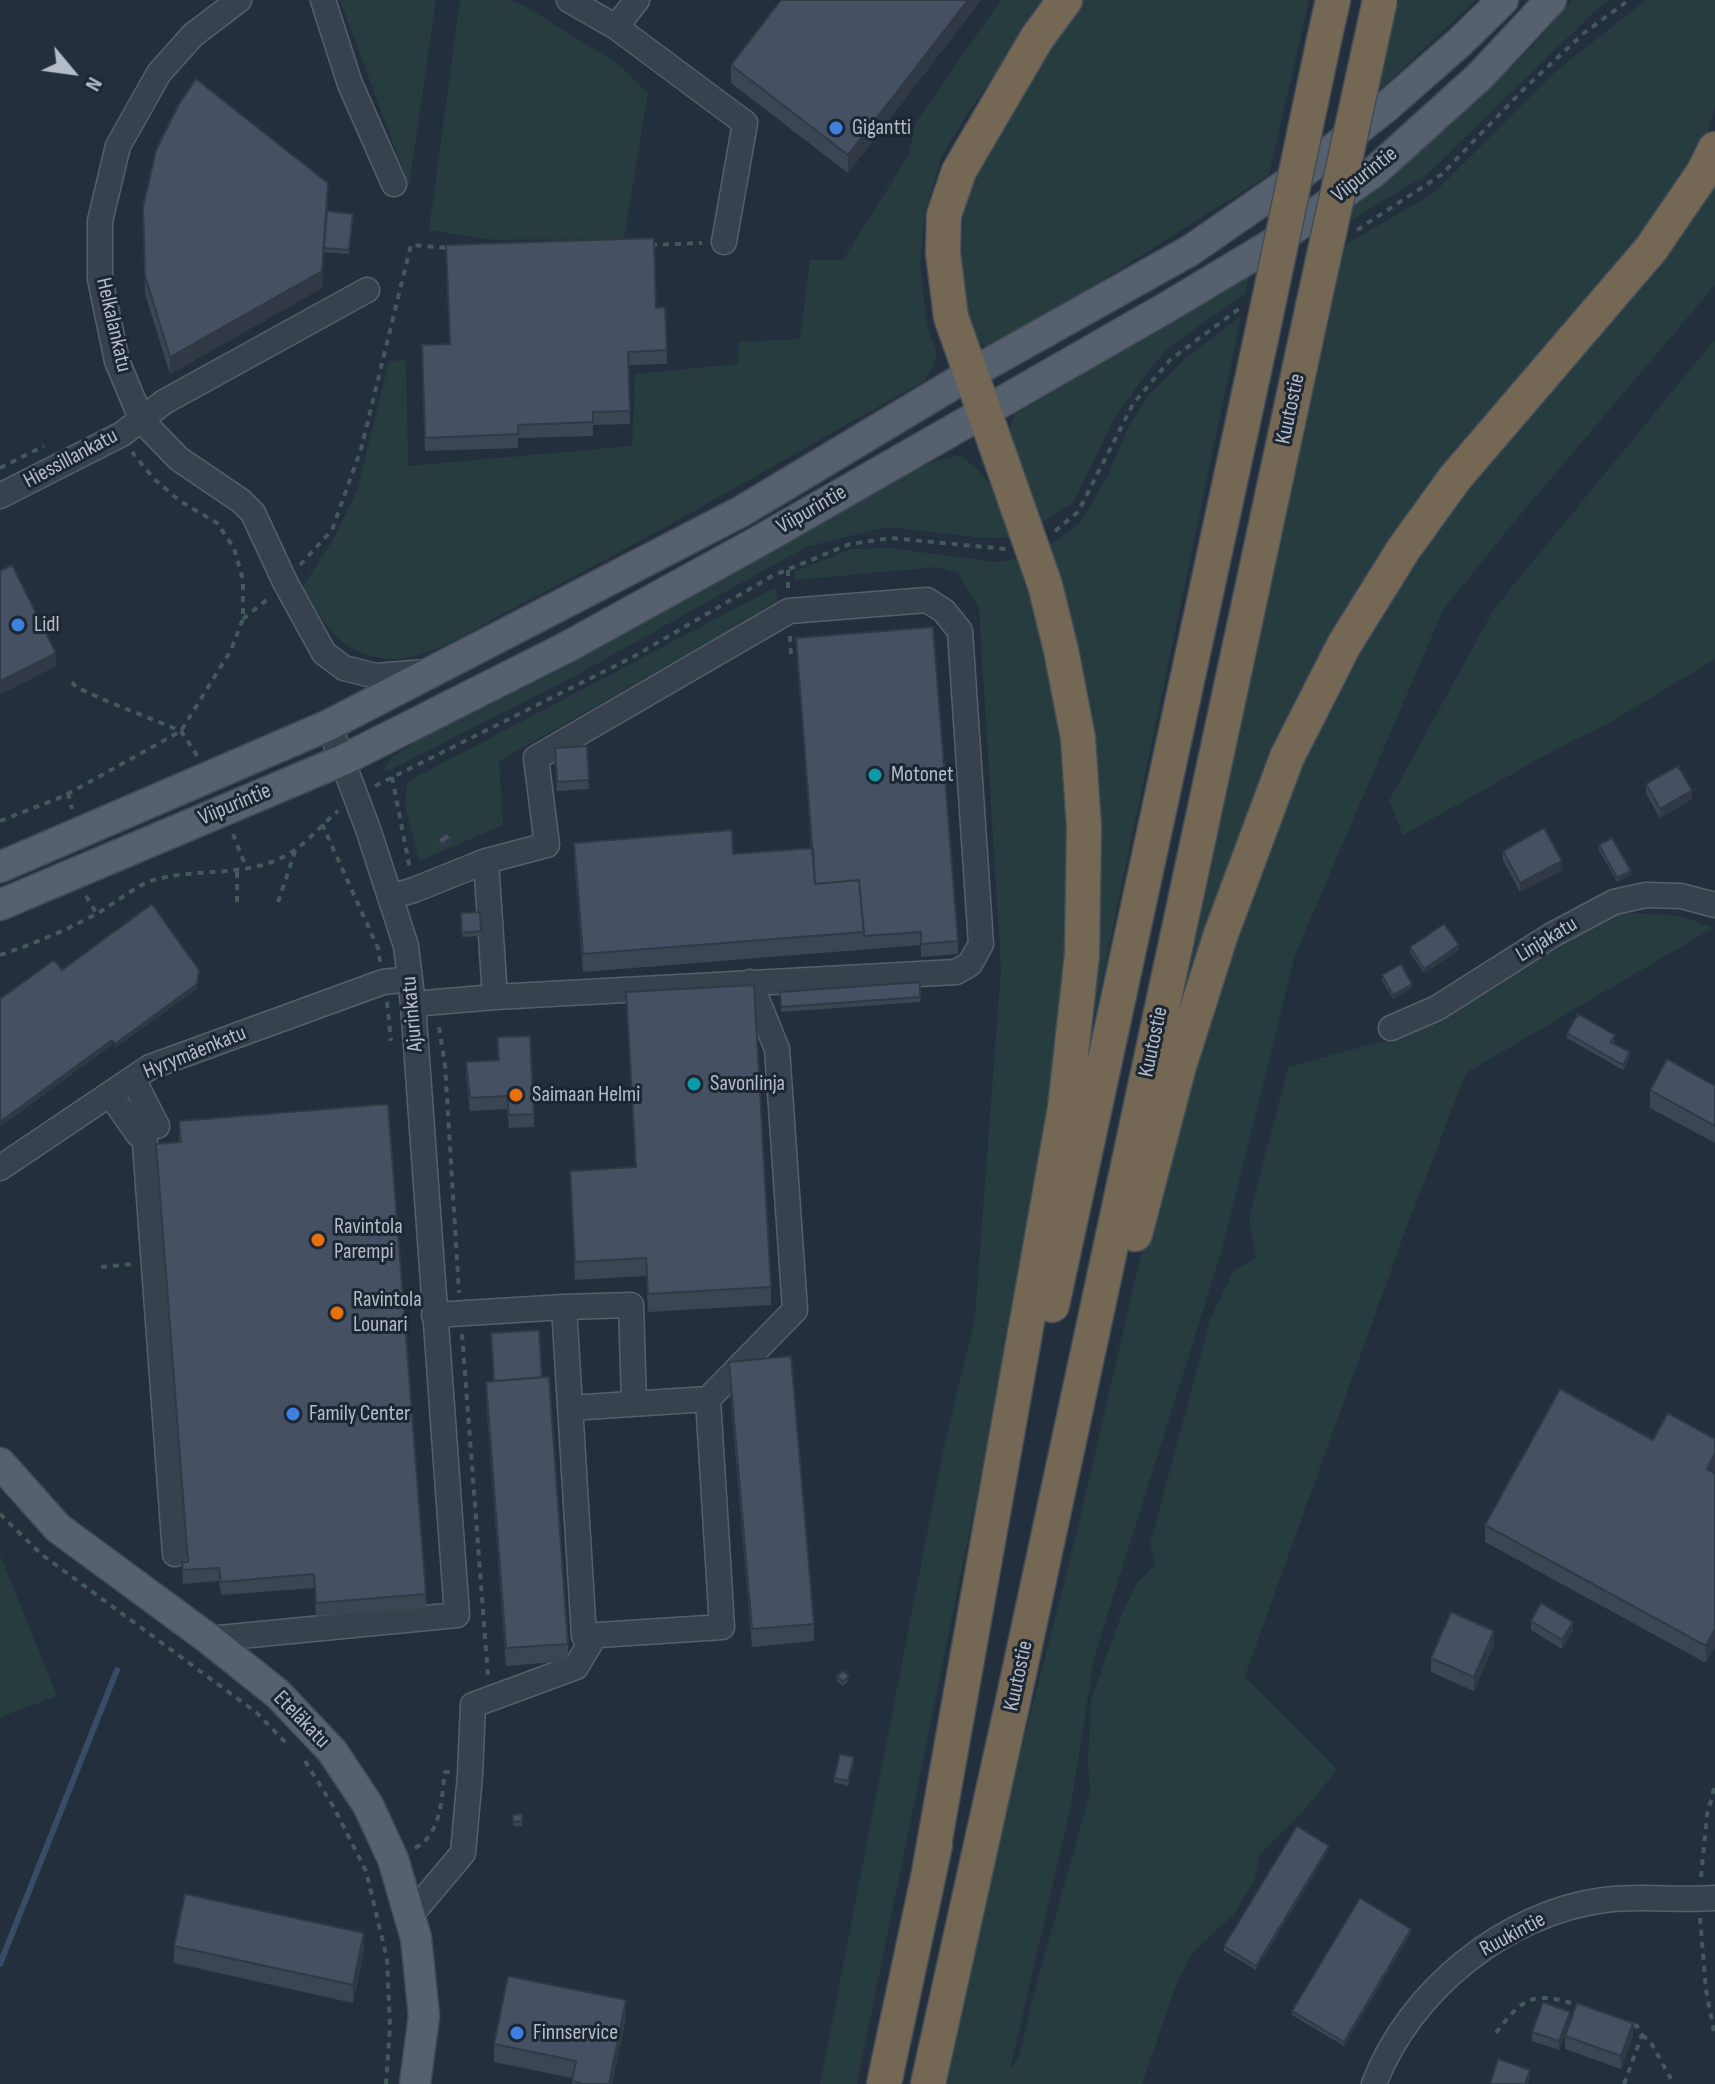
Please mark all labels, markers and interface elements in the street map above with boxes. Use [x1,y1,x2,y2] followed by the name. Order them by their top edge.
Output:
[32,32,112,112] north arrow
[79,72,108,96] text: N
[852,115,911,141] place label: Gigantti
[827,119,845,137] marker: Gigantti
[1327,141,1403,209] street label: Viipurintie
[89,275,137,375] street label: Helkalankatu
[1271,371,1311,447] street label: Kuutostie
[20,423,122,495] street label: Hiessillankatu
[772,480,852,540] street label: Viipurintie
[34,612,59,638] place label: Lidl
[9,616,27,634] marker: Lidl
[891,762,954,788] place label: Motonet
[866,766,884,784] marker: Motonet
[195,778,275,832] street label: Viipurintie
[1512,911,1582,969] street label: Linjakatu
[397,975,429,1053] street label: Ajurinkatu
[1134,1004,1174,1080] street label: Kuutostie
[140,1020,250,1086] street label: Hyrymäenkatu
[710,1071,785,1097] place label: Savonlinja
[685,1075,703,1093] marker: Savonlinja
[532,1082,640,1108] place label: Saimaan Helmi
[507,1086,525,1104] marker: Saimaan Helmi
[334,1214,403,1266] place label: Ravintola Parempi
[309,1231,327,1249] marker: Ravintola Parempi
[353,1287,422,1338] place label: Ravintola Lounari
[328,1304,346,1322] marker: Ravintola Lounari
[309,1401,410,1427] place label: Family Center
[284,1405,302,1423] marker: Family Center
[999,1638,1039,1714] street label: Kuutostie
[267,1686,335,1754] street label: Eteläkatu
[1476,1907,1550,1963] street label: Ruukintie
[533,2020,618,2046] place label: Finnservice
[508,2024,526,2042] marker: Finnservice

